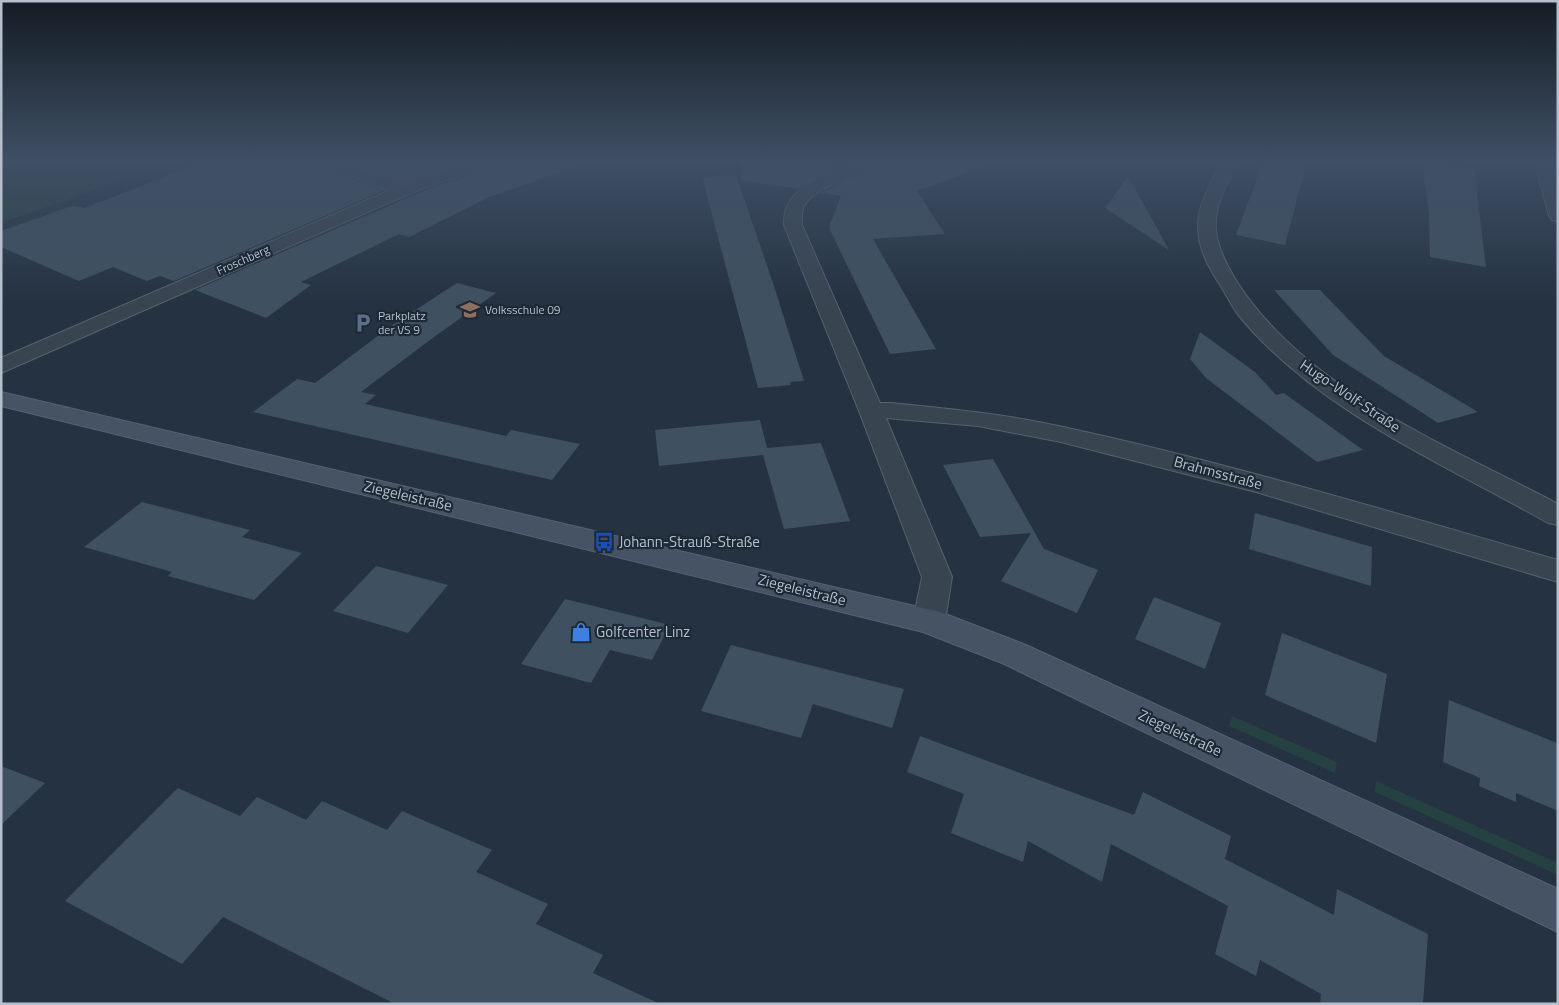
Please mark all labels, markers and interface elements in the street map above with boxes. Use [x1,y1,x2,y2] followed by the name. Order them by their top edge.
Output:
[213,239,272,280] street label: Froschberg
[459,299,481,321] school or university icon: Volksschule 09
[485,300,561,319] place label: Volksschule 09
[378,306,426,339] place label: Parkplatz der VS 9
[352,312,374,334] parking icon: Parkplatz der VS 9
[1295,353,1405,438] street label: Hugo-Wolf-Straße
[1171,450,1265,495] street label: Brahmsstraße
[362,474,454,517] street label: Ziegeleistraße
[619,530,760,553] place label: Johann-Strauß-Straße
[593,531,615,553] bus stop icon: Johann-Strauß-Straße
[756,568,848,612] street label: Ziegeleistraße
[596,620,690,643] place label: Golfcenter Linz
[570,621,592,643] shop icon: Golfcenter Linz
[1135,703,1226,762] street label: Ziegeleistraße

